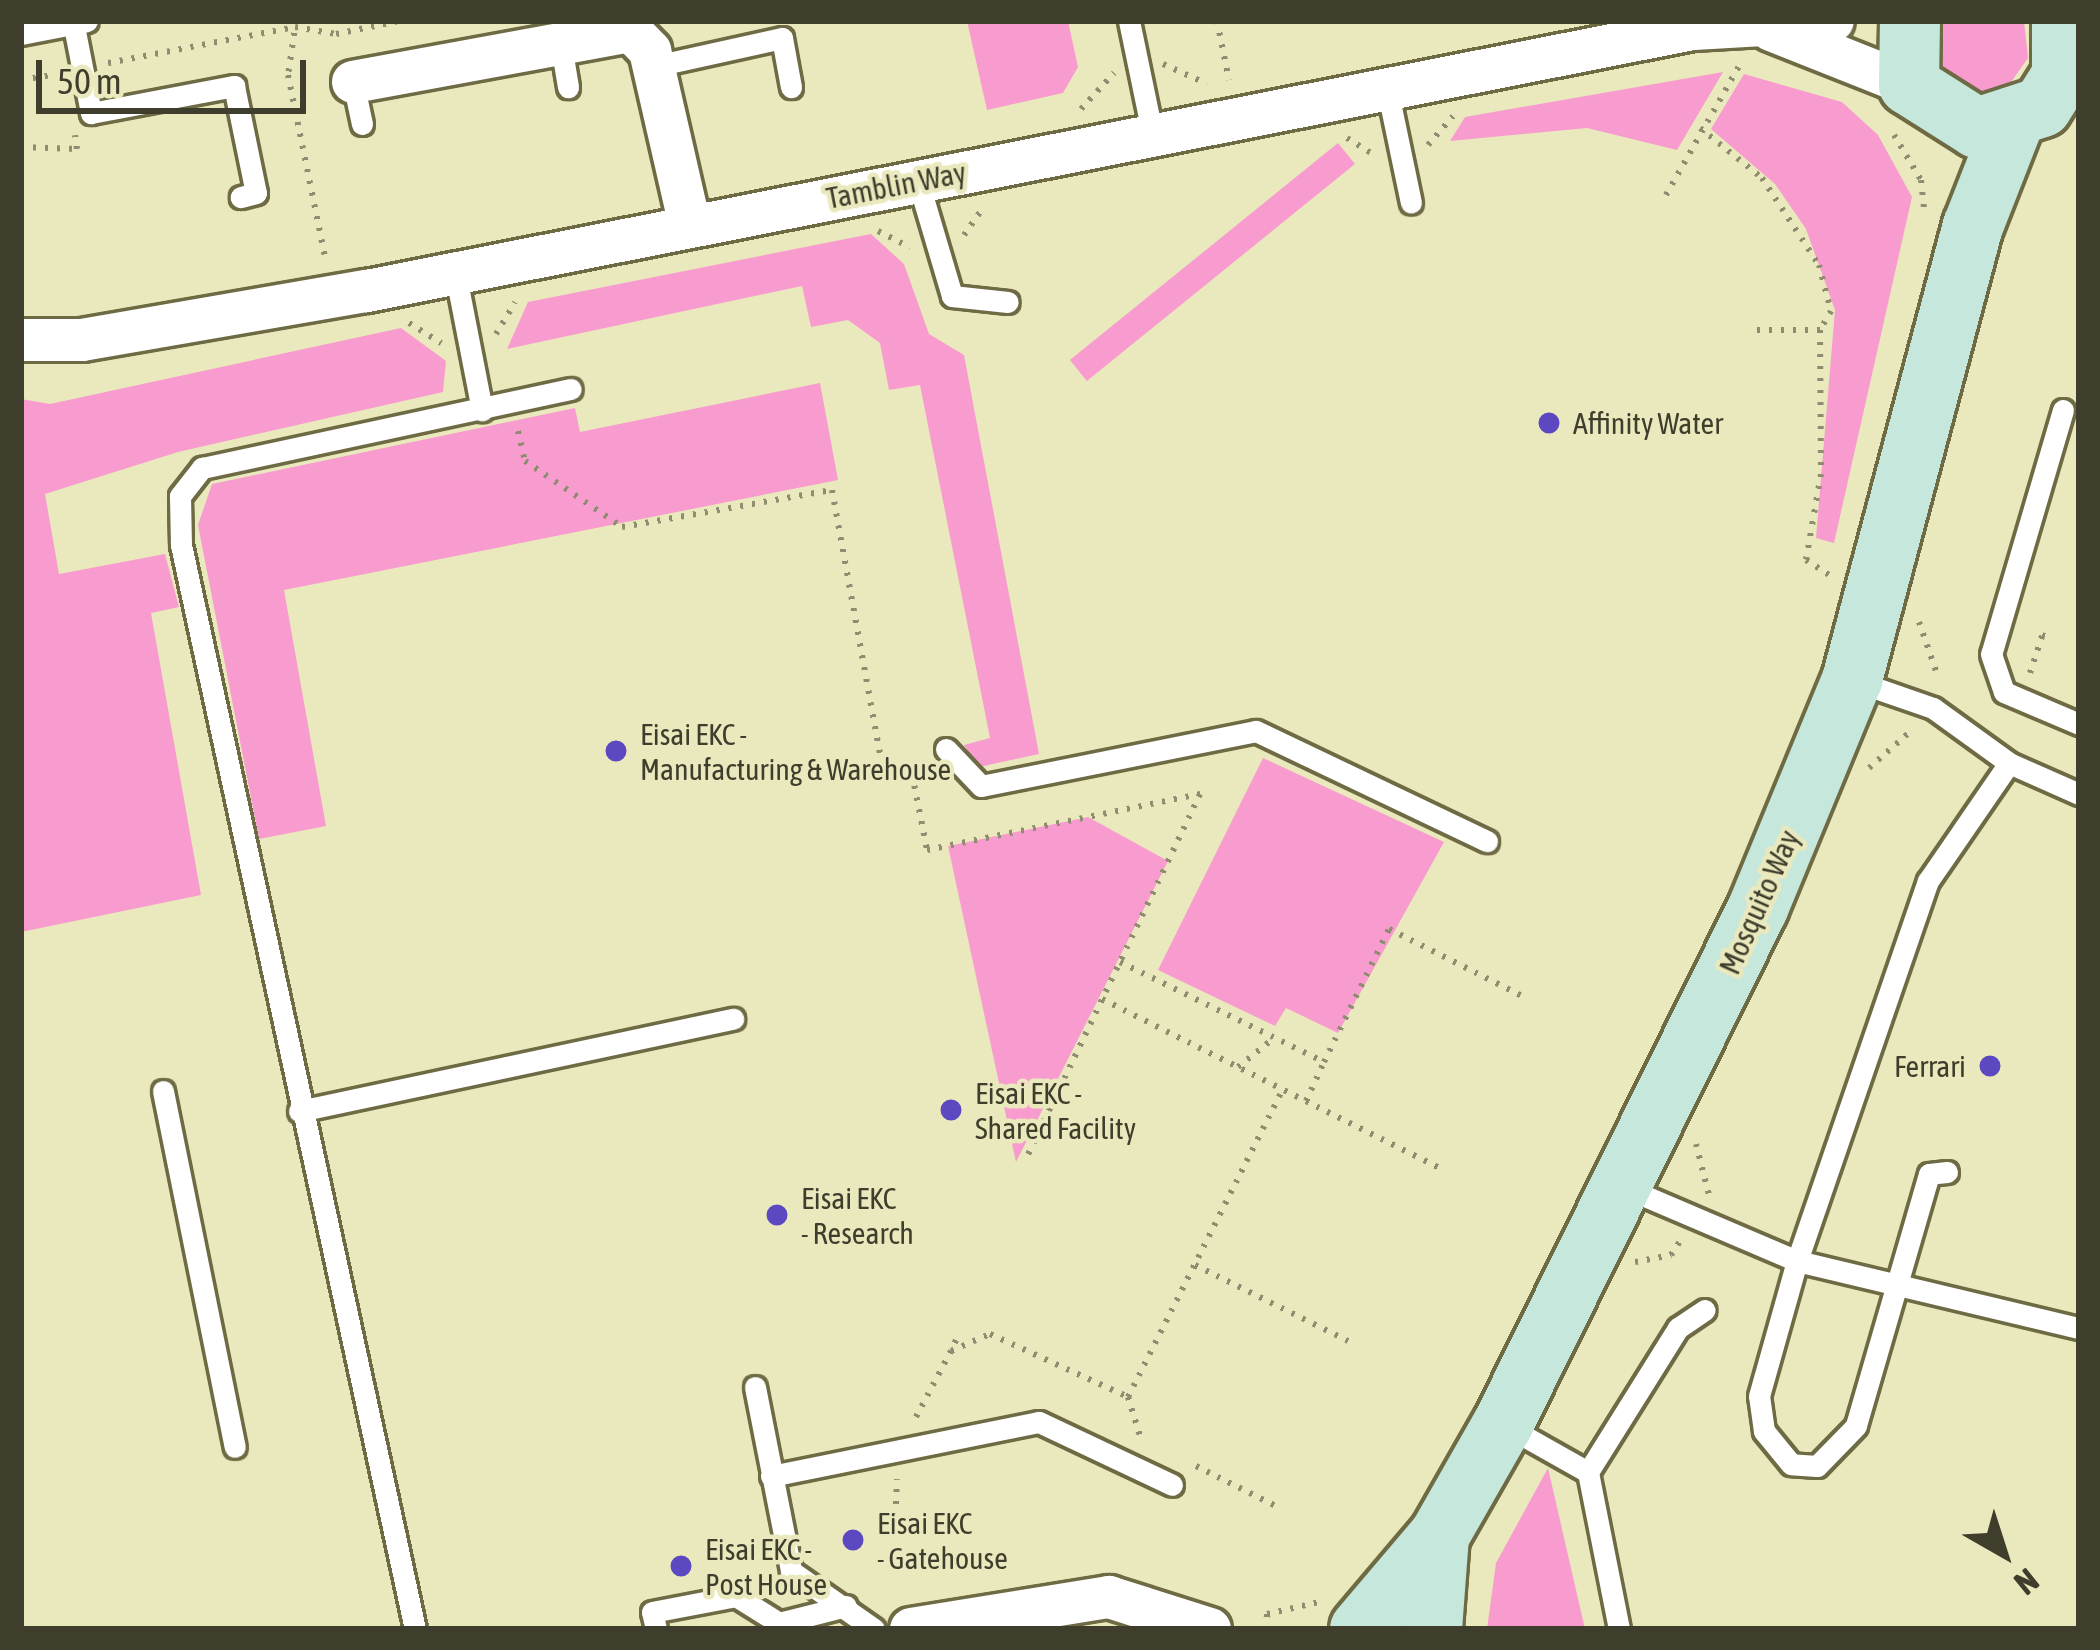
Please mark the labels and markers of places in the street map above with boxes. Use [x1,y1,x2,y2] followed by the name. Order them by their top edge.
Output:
[1573,405,1723,441] place label: Affinity Water
[1536,410,1562,436] marker: Affinity Water
[640,716,951,786] place label: Eisai EKC - Manufacturing & Warehouse
[603,738,629,764] marker: Eisai EKC - Manufacturing & Warehouse
[1894,1048,1966,1084] place label: Ferrari
[1977,1053,2003,1079] marker: Ferrari
[975,1075,1136,1146] place label: Eisai EKC - Shared Facility
[938,1097,964,1123] marker: Eisai EKC - Shared Facility
[801,1180,914,1250] place label: Eisai EKC - Research
[764,1202,790,1228] marker: Eisai EKC - Research
[877,1505,1008,1576] place label: Eisai EKC - Gatehouse
[840,1527,866,1553] marker: Eisai EKC - Gatehouse
[705,1531,827,1602] place label: Eisai EKC - Post House
[668,1553,694,1579] marker: Eisai EKC - Post House

